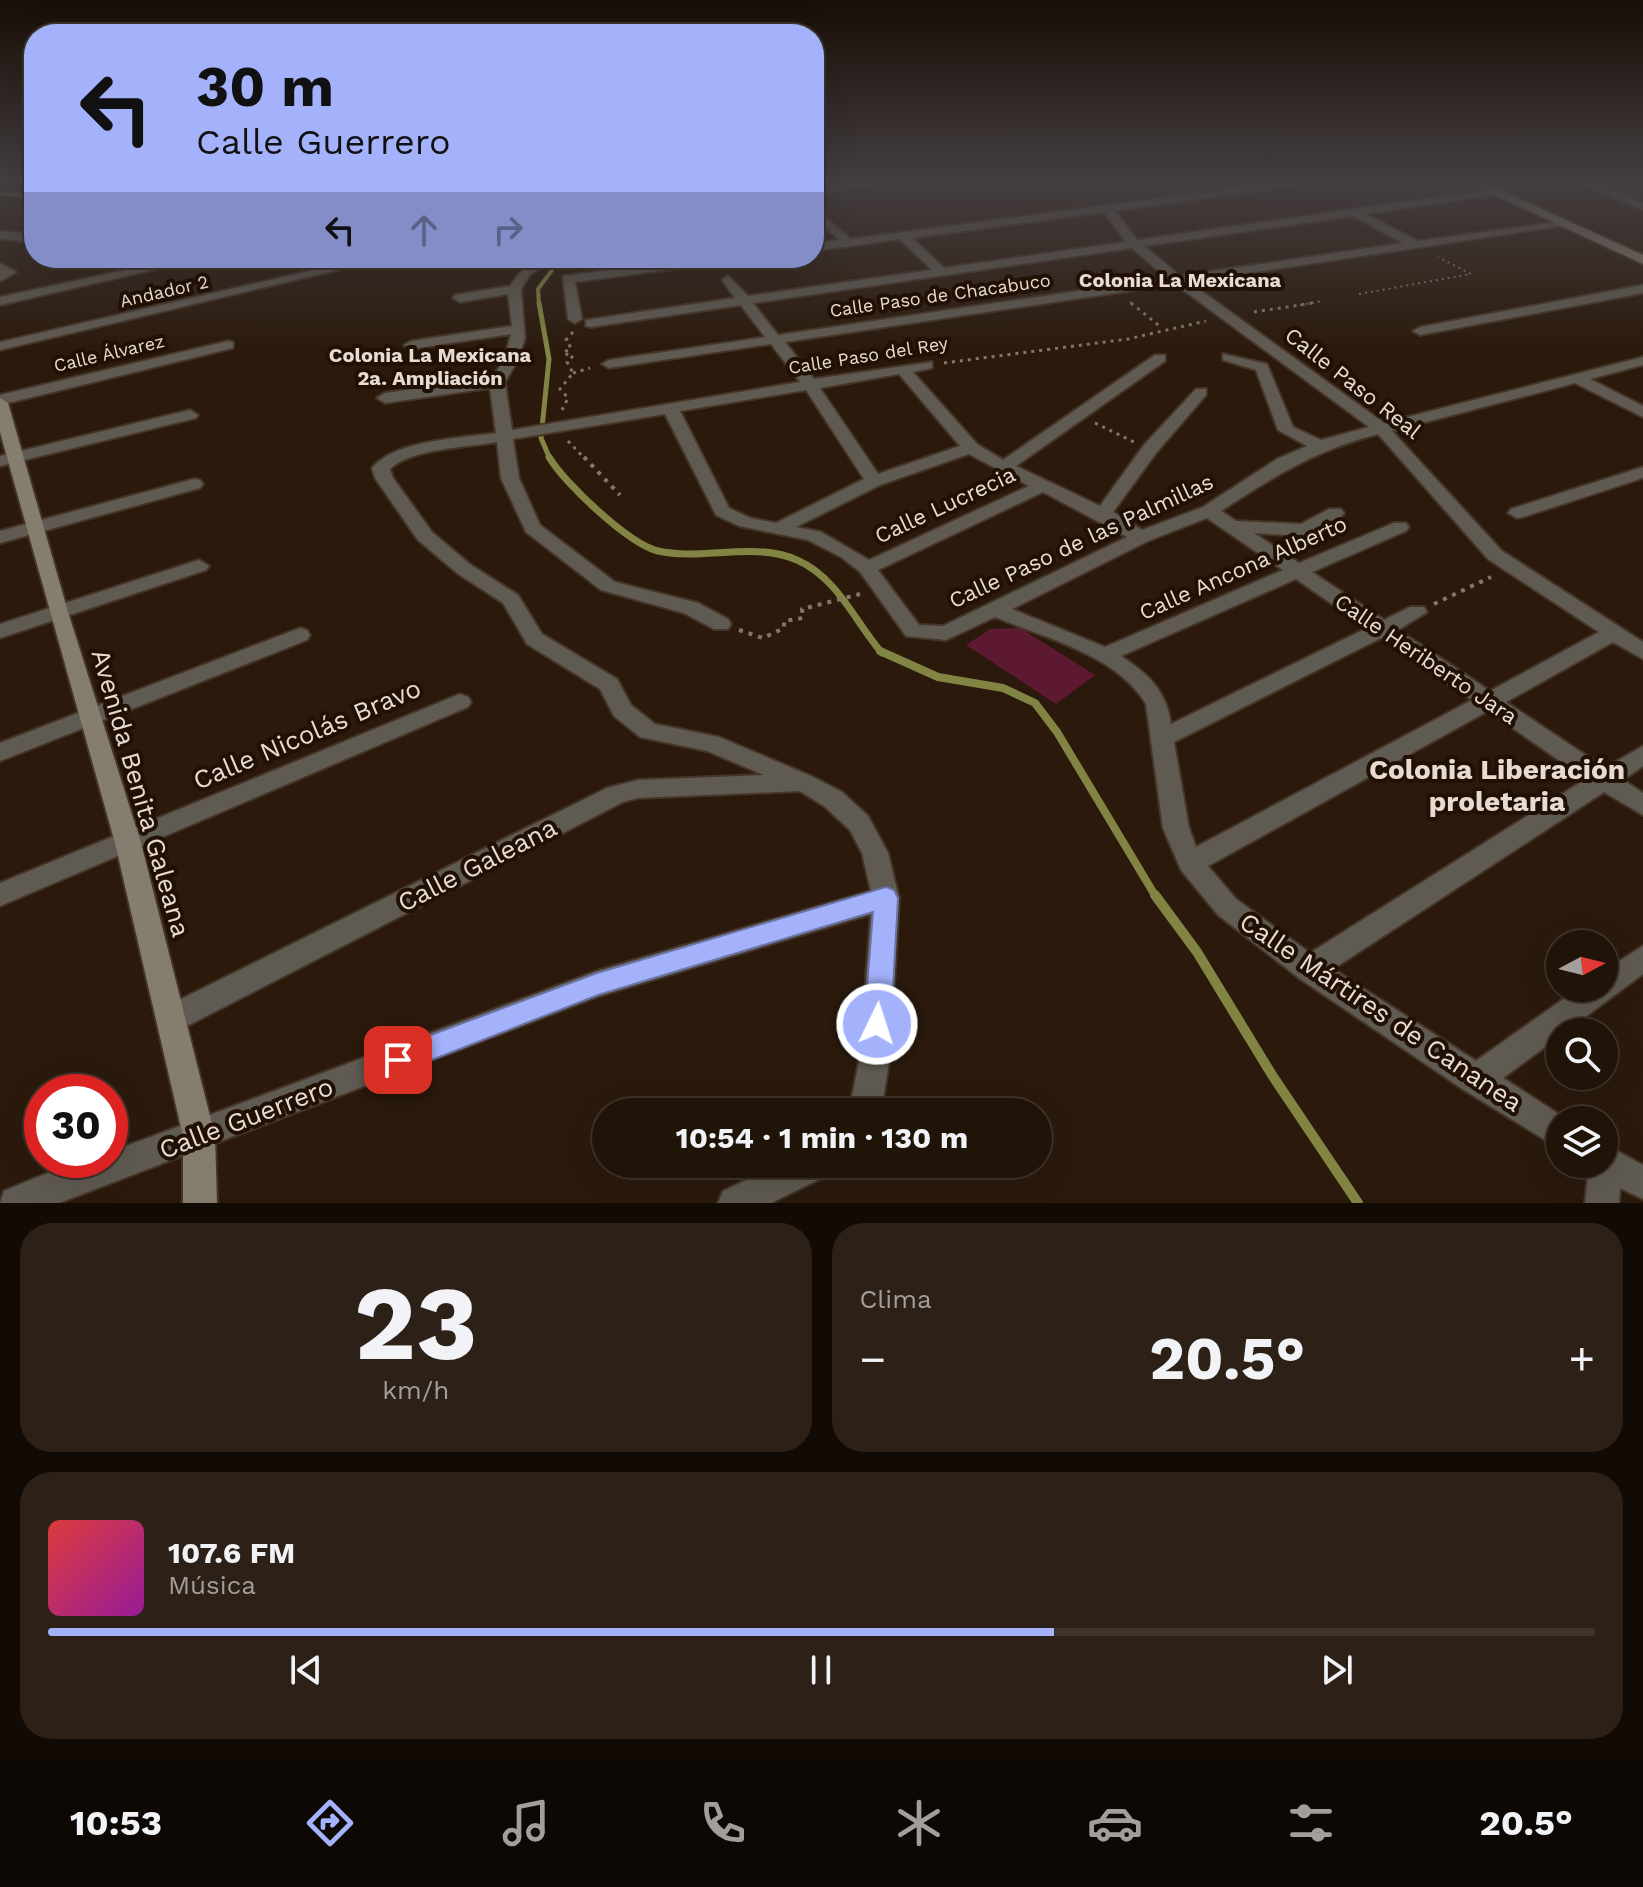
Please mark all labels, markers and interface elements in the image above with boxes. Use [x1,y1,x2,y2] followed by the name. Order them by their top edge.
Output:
[196,54,334,120] text: 30 m
[64,56,168,160] icon: left
[196,121,450,163] text: Calle Guerrero
[318,208,362,252] icon: left
[402,208,446,252] icon: ahead
[486,208,530,252] icon: right
[1079,268,1282,292] district label: Colonia La Mexicana
[828,269,1052,321] street label: Calle Paso de Chacabuco
[118,271,210,311] street label: Andador 2
[1280,322,1426,444] street label: Calle Paso Real
[52,330,166,376] street label: Calle Álvarez
[787,332,950,378] street label: Calle Paso del Rey
[329,343,532,390] district label: Colonia La Mexicana 2a. Ampliación
[871,462,1019,548] street label: Calle Lucrecia
[945,469,1217,613] street label: Calle Paso de las Palmillas
[1135,511,1351,625] street label: Calle Ancona Alberto
[1330,589,1522,729] street label: Calle Heriberto Jara
[86,646,197,941] street label: Avenida Benita Galeana
[189,672,425,796] street label: Calle Nicolás Bravo
[1369,753,1625,818] district label: Colonia Liberación proletaria
[393,812,562,918] street label: Calle Galeana
[1234,906,1528,1118] street label: Calle Mártires de Cananea
[1546,930,1618,1002] north arrow
[1546,930,1618,1178] map controls
[835,982,919,1066] position arrow
[1546,1018,1618,1090] button: search
[364,1026,432,1094] pin
[376,1038,420,1082] icon: arrive
[155,1071,337,1165] street label: Calle Guerrero
[24,1074,128,1178] speed limit sign: 30
[1546,1106,1618,1178] button: layers
[676,1120,968,1155] text: 10:54 · 1 min · 130 m
[354,1262,478,1384] text: 23
[860,1284,932,1314] text: Clima
[1149,1323,1305,1394] text: 20.5°
[860,1333,886,1385] text: −
[1568,1333,1595,1385] text: +
[382,1375,449,1405] text: km/h
[168,1535,295,1570] text: 107.6 FM
[168,1570,256,1600] text: Música
[284,1648,328,1692] icon: previous
[799,1648,843,1692] icon: pause
[1315,1648,1359,1692] icon: next
[302,1795,358,1851] icon: directions
[498,1795,554,1851] icon: music
[695,1795,751,1851] icon: phone
[891,1795,947,1851] icon: climate
[1087,1795,1143,1851] icon: car
[1283,1795,1339,1851] icon: filters
[70,1802,162,1844] text: 10:53
[1479,1802,1573,1844] text: 20.5°

